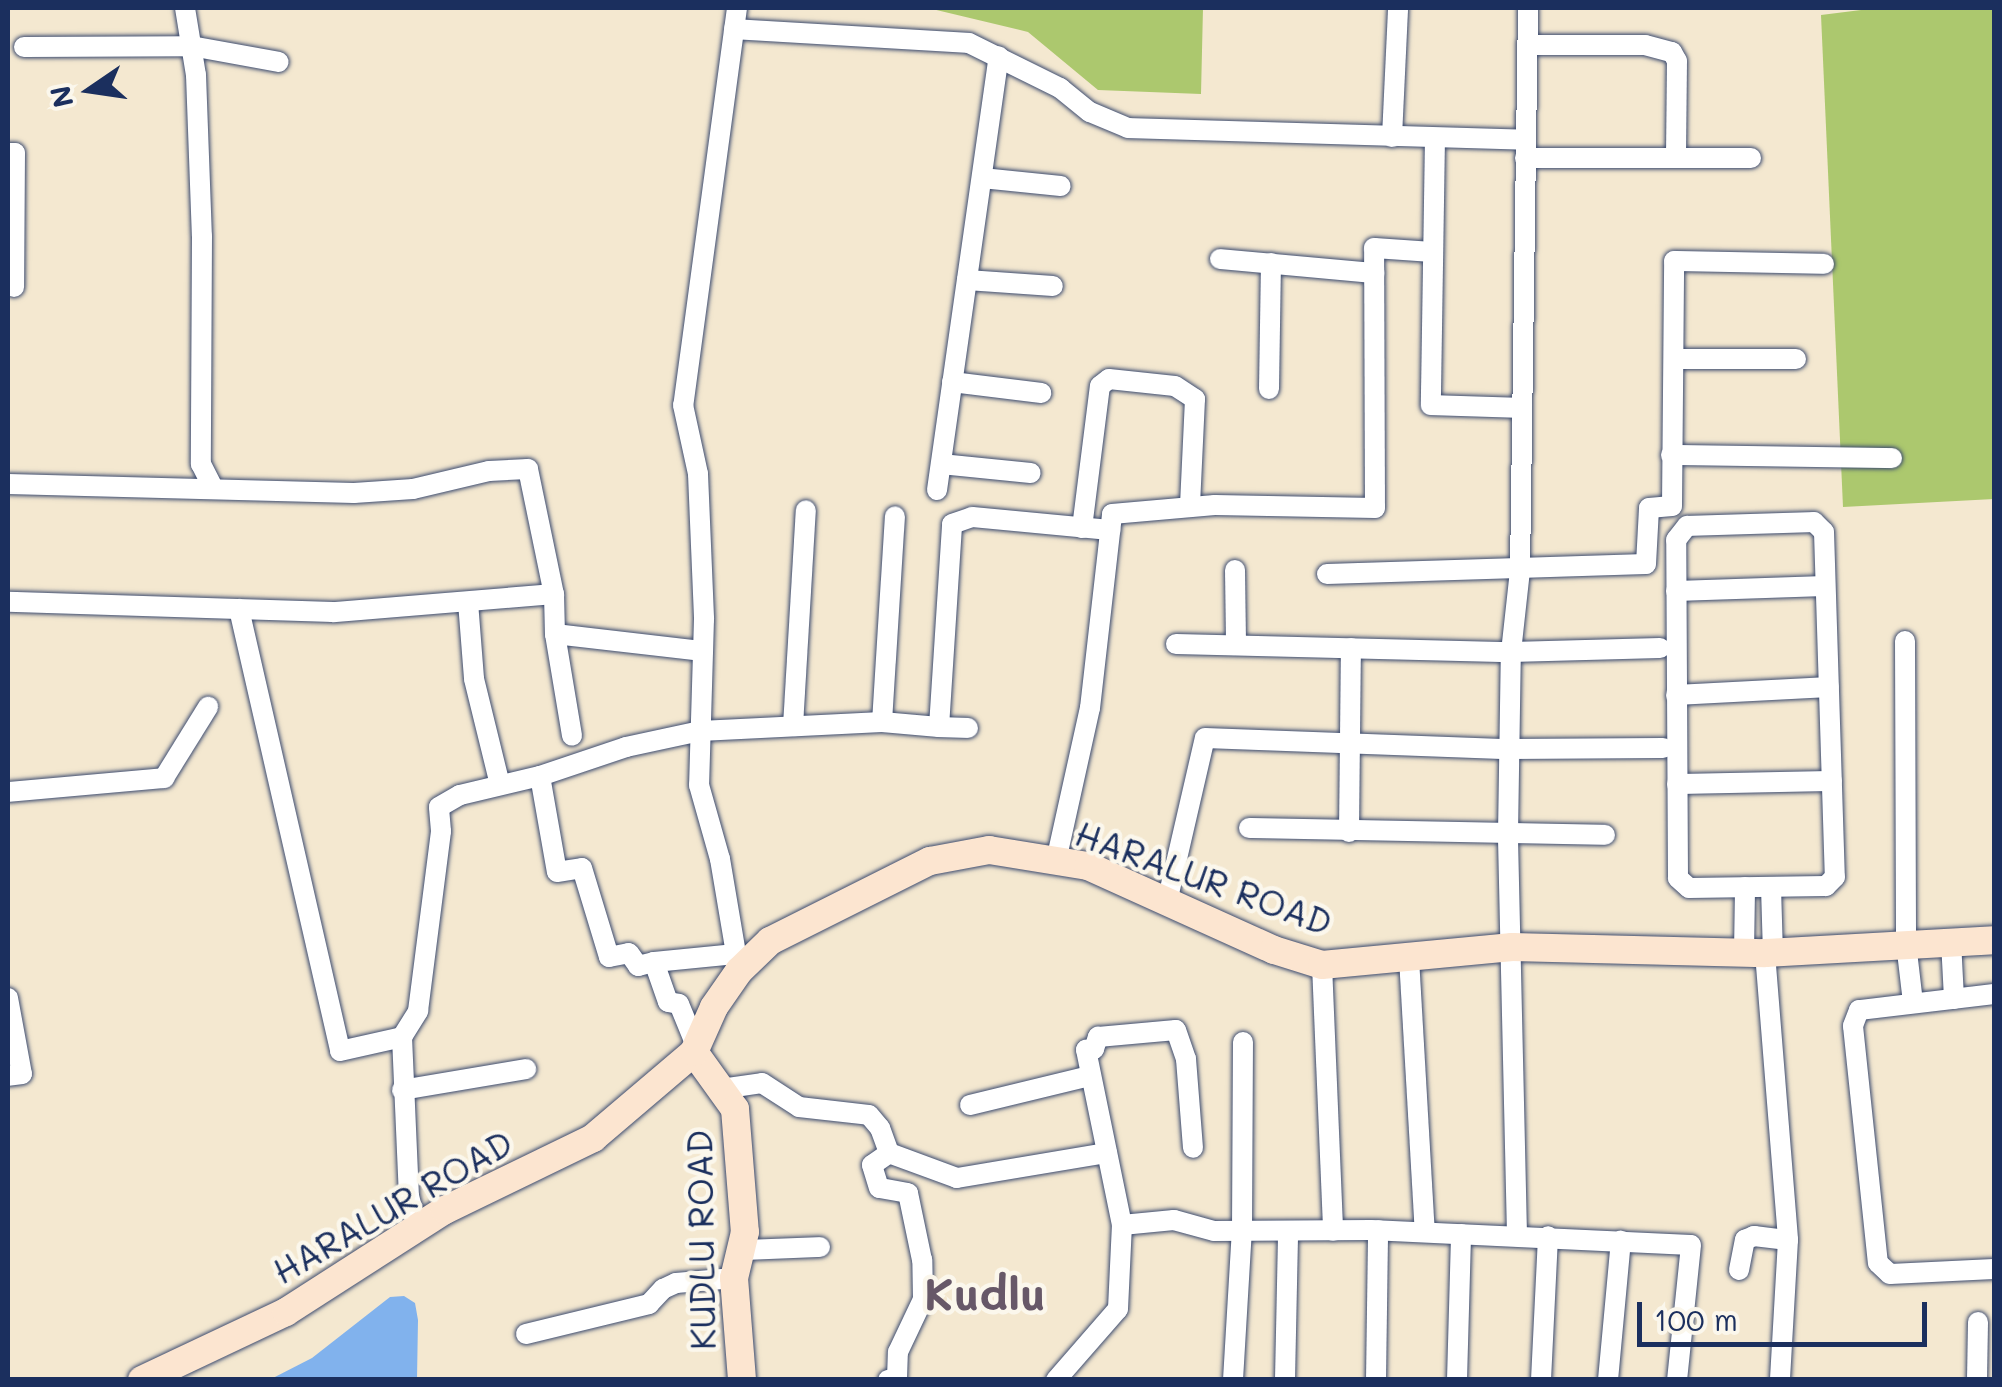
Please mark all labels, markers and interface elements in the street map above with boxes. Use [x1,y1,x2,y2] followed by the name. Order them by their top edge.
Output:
[40,40,140,140] north arrow
[41,82,81,111] text: N
[1070,811,1338,943] street label: HARALUR ROAD
[265,1120,519,1292] street label: HARALUR ROAD
[677,1130,723,1350] street label: KUDLU ROAD
[924,1266,1046,1320] district label: Kudlu
[1642,1282,1932,1344] scale bar
[1654,1299,1738,1339] text: 100 m

